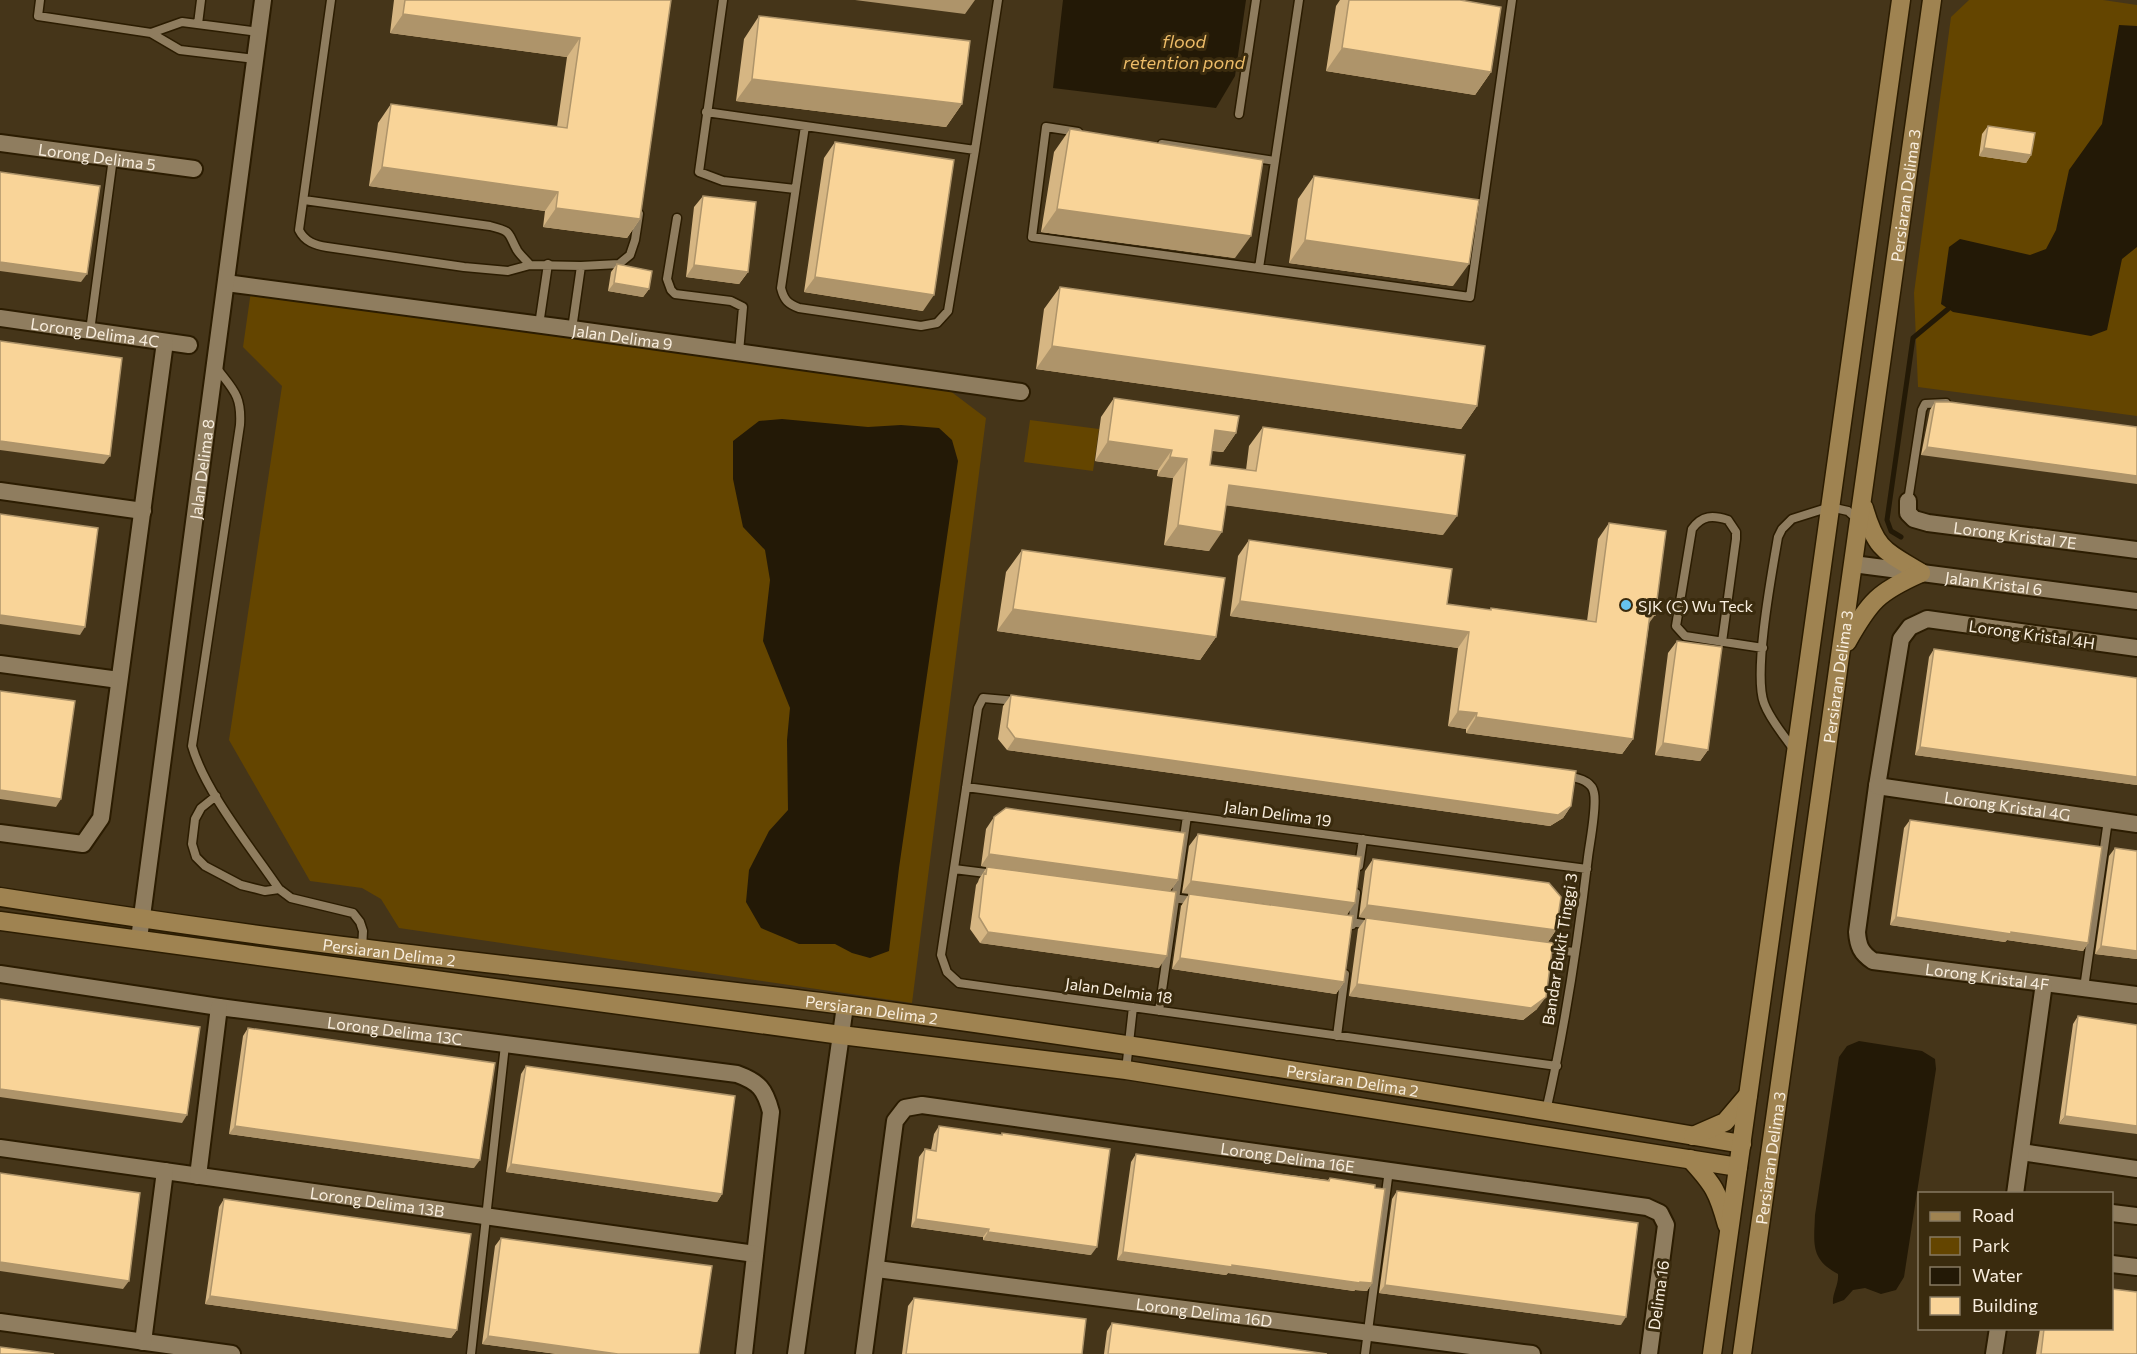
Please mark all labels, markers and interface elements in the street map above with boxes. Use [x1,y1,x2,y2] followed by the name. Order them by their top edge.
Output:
[1123,30,1246,73] water label: flood retention pond
[1886,128,1923,263] street label: Persiaran Delima 3
[37,139,157,173] street label: Lorong Delima 5
[29,313,161,350] street label: Lorong Delima 4C
[571,320,674,353] street label: Jalan Delima 9
[185,418,217,521] street label: Jalan Delima 8
[1953,517,2078,552] street label: Lorong Kristal 7E
[1944,567,2044,598] street label: Jalan Kristal 6
[1638,596,1754,615] place label: SJK (C) Wu Teck
[1619,598,1633,612] marker: SJK (C) Wu Teck
[1818,609,1856,744] street label: Persiaran Delima 3
[1968,616,2096,652] street label: Lorong Kristal 4H
[1943,786,2072,824] street label: Lorong Kristal 4G
[1223,796,1333,830] street label: Jalan Delima 19
[1538,872,1580,1026] street label: Bandar Bukit Tinggi 3
[322,934,457,969] street label: Persiaran Delima 2
[1924,958,2050,993] street label: Lorong Kristal 4F
[1064,973,1174,1007] street label: Jalan Delmia 18
[804,991,939,1027] street label: Persiaran Delima 2
[326,1012,464,1048] street label: Lorong Delima 13C
[1285,1060,1420,1100] street label: Persiaran Delima 2
[1751,1090,1788,1226] street label: Persiaran Delima 3
[1219,1138,1356,1175] street label: Lorong Delima 16E
[309,1182,446,1220] street label: Lorong Delima 13B
[1918,1192,2113,1330] legend
[1972,1204,2014,1226] text: Road
[1972,1234,2010,1256] text: Park
[1644,1259,1672,1331] street label: Delima 16
[1972,1264,2023,1286] text: Water
[1135,1293,1274,1330] street label: Lorong Delima 16D
[1972,1294,2038,1316] text: Building

